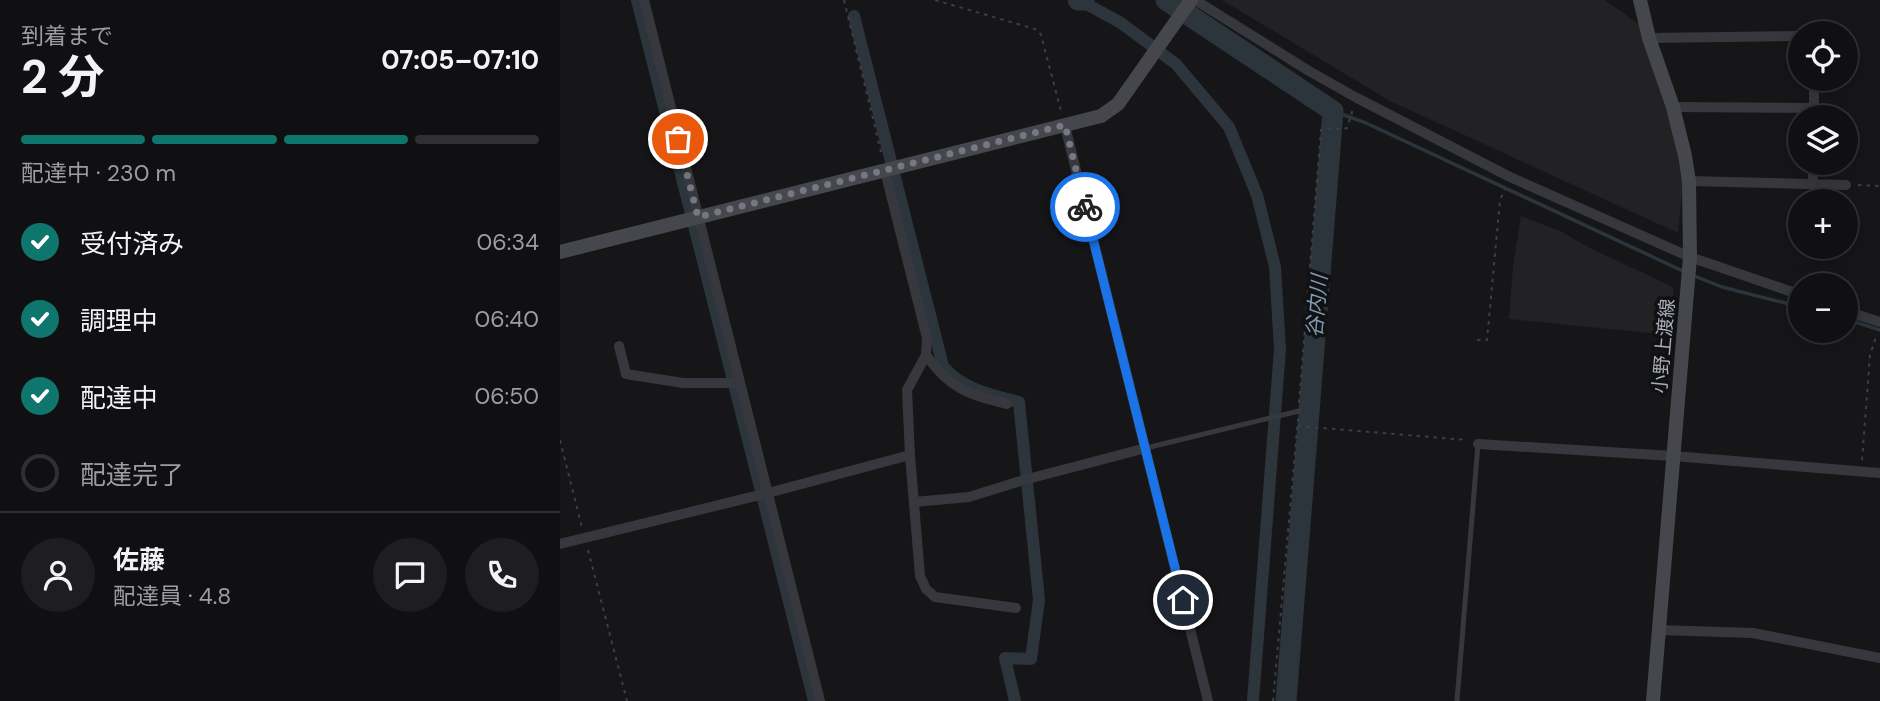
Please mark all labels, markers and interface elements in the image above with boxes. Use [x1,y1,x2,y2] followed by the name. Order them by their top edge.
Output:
[21,21,113,51] text: 到着まで
[1788,21,1858,343] map controls
[1788,21,1858,91] button: locate
[381,43,539,77] text: 07:05–07:10
[21,47,104,107] text: 2 分
[1788,105,1858,175] button: layers
[648,109,708,169] pin
[659,120,697,158] icon: bag
[21,158,176,188] text: 配達中 · 230 m
[1050,172,1120,242] courier
[1066,188,1104,226] icon: bike
[1788,189,1858,259] button: +
[21,223,59,261] icon: check
[80,227,184,261] text: 受付済み
[477,227,539,257] text: 06:34
[1300,271,1334,339] water label: 谷内川
[1788,273,1858,343] button: −
[1647,298,1680,394] street label: 小野上渡線
[21,300,59,338] icon: check
[80,304,158,338] text: 調理中
[474,304,539,334] text: 06:40
[21,377,59,415] icon: check
[80,381,158,415] text: 配達中
[474,381,539,411] text: 06:50
[80,458,184,492] text: 配達完了
[21,538,95,612] button: person
[373,538,447,612] button: chat
[465,538,539,612] button: phone
[113,543,165,577] text: 佐藤
[1153,570,1213,630] pin
[113,581,231,611] text: 配達員 · 4.8
[1164,581,1202,619] icon: home

